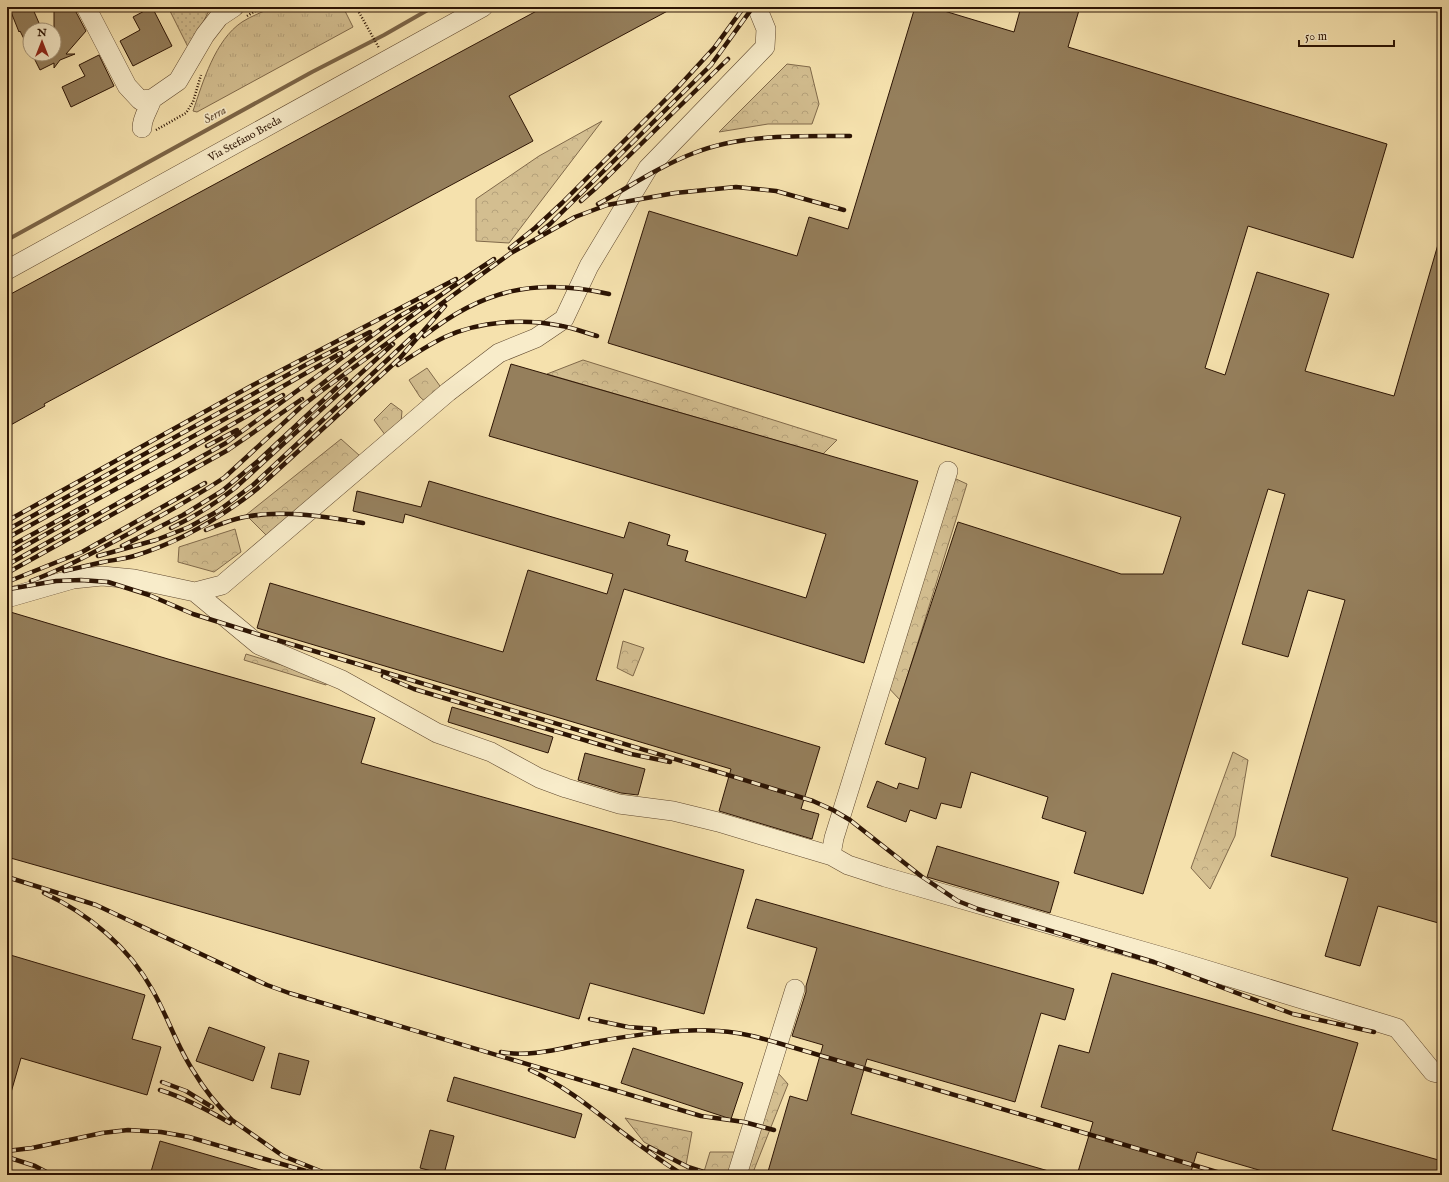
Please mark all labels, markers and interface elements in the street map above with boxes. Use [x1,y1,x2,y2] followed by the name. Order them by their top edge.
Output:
[22,22,62,62] north arrow
[1299,22,1394,48] scale bar
[36,26,47,40] text: N
[1305,29,1327,44] text: 50 m
[201,103,229,127] water label: Serra
[205,113,284,165] street label: Via Stefano Breda

